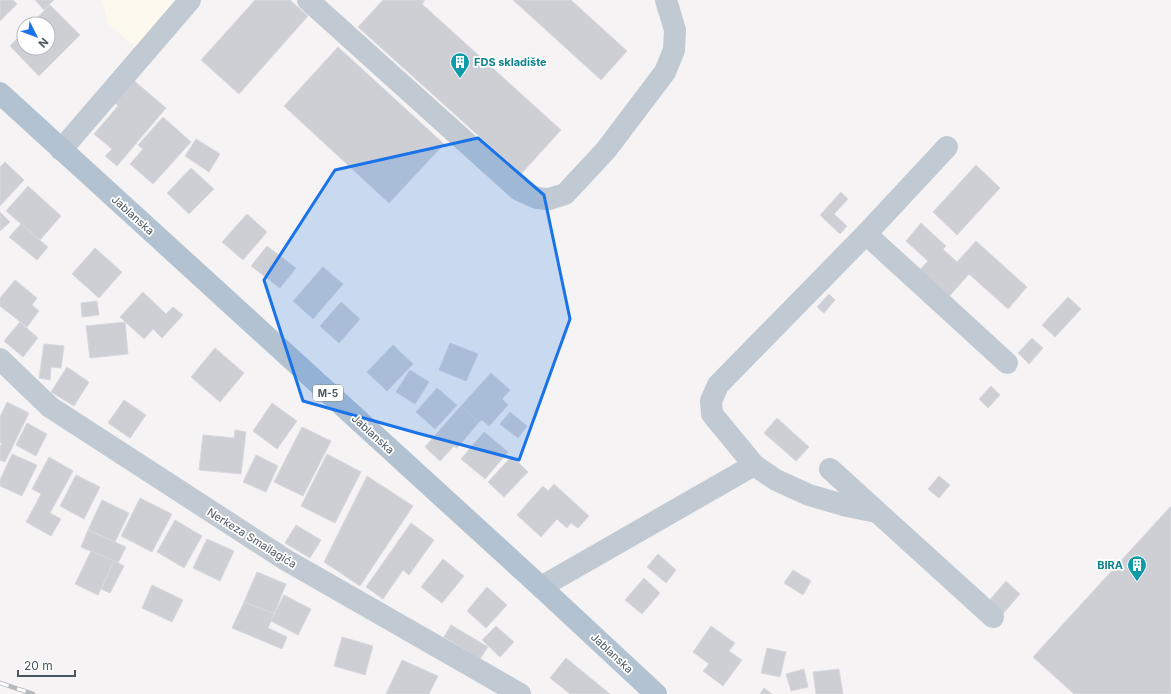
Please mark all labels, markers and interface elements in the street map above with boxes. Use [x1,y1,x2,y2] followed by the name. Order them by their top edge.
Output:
[16,16,56,56] north arrow
[35,35,51,50] text: N
[449,51,471,79] building icon: FDS skladište
[474,55,547,69] place label: FDS skladište
[109,192,157,238] street label: Jablanska
[313,385,343,401] road number: M-5
[349,411,397,457] street label: Jablanska
[205,505,299,571] street label: Nerkeza Smailagića
[1126,554,1148,582] building icon: BIRA
[1097,558,1123,572] place label: BIRA
[588,630,636,676] street label: Jablanska
[18,652,75,678] scale bar
[24,658,53,673] text: 20 m

